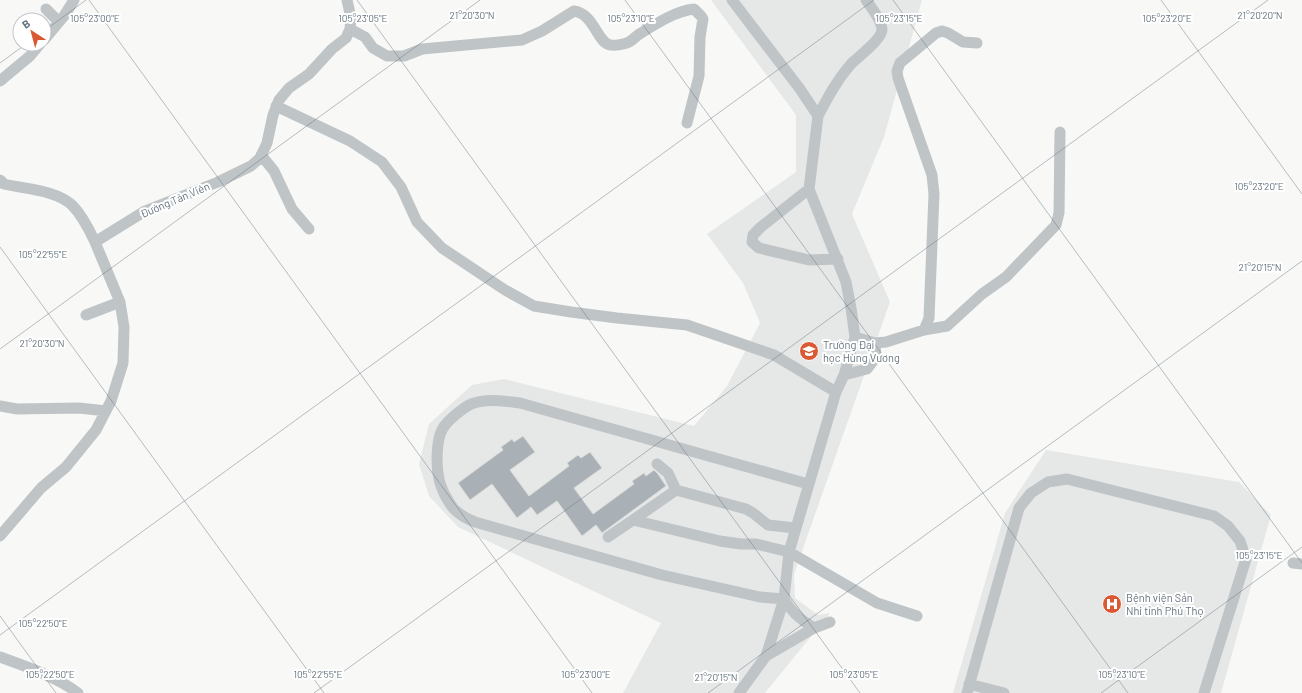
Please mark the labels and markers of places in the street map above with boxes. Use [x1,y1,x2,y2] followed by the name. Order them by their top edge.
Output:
[823,338,900,364] place label: Trường Đại học Hùng Vương
[798,340,820,362] school or university icon: Trường Đại học Hùng Vương
[1126,591,1203,617] place label: Bệnh viện Sản Nhi tỉnh Phú Thọ
[1101,593,1123,615] hospital icon: Bệnh viện Sản Nhi tỉnh Phú Thọ

